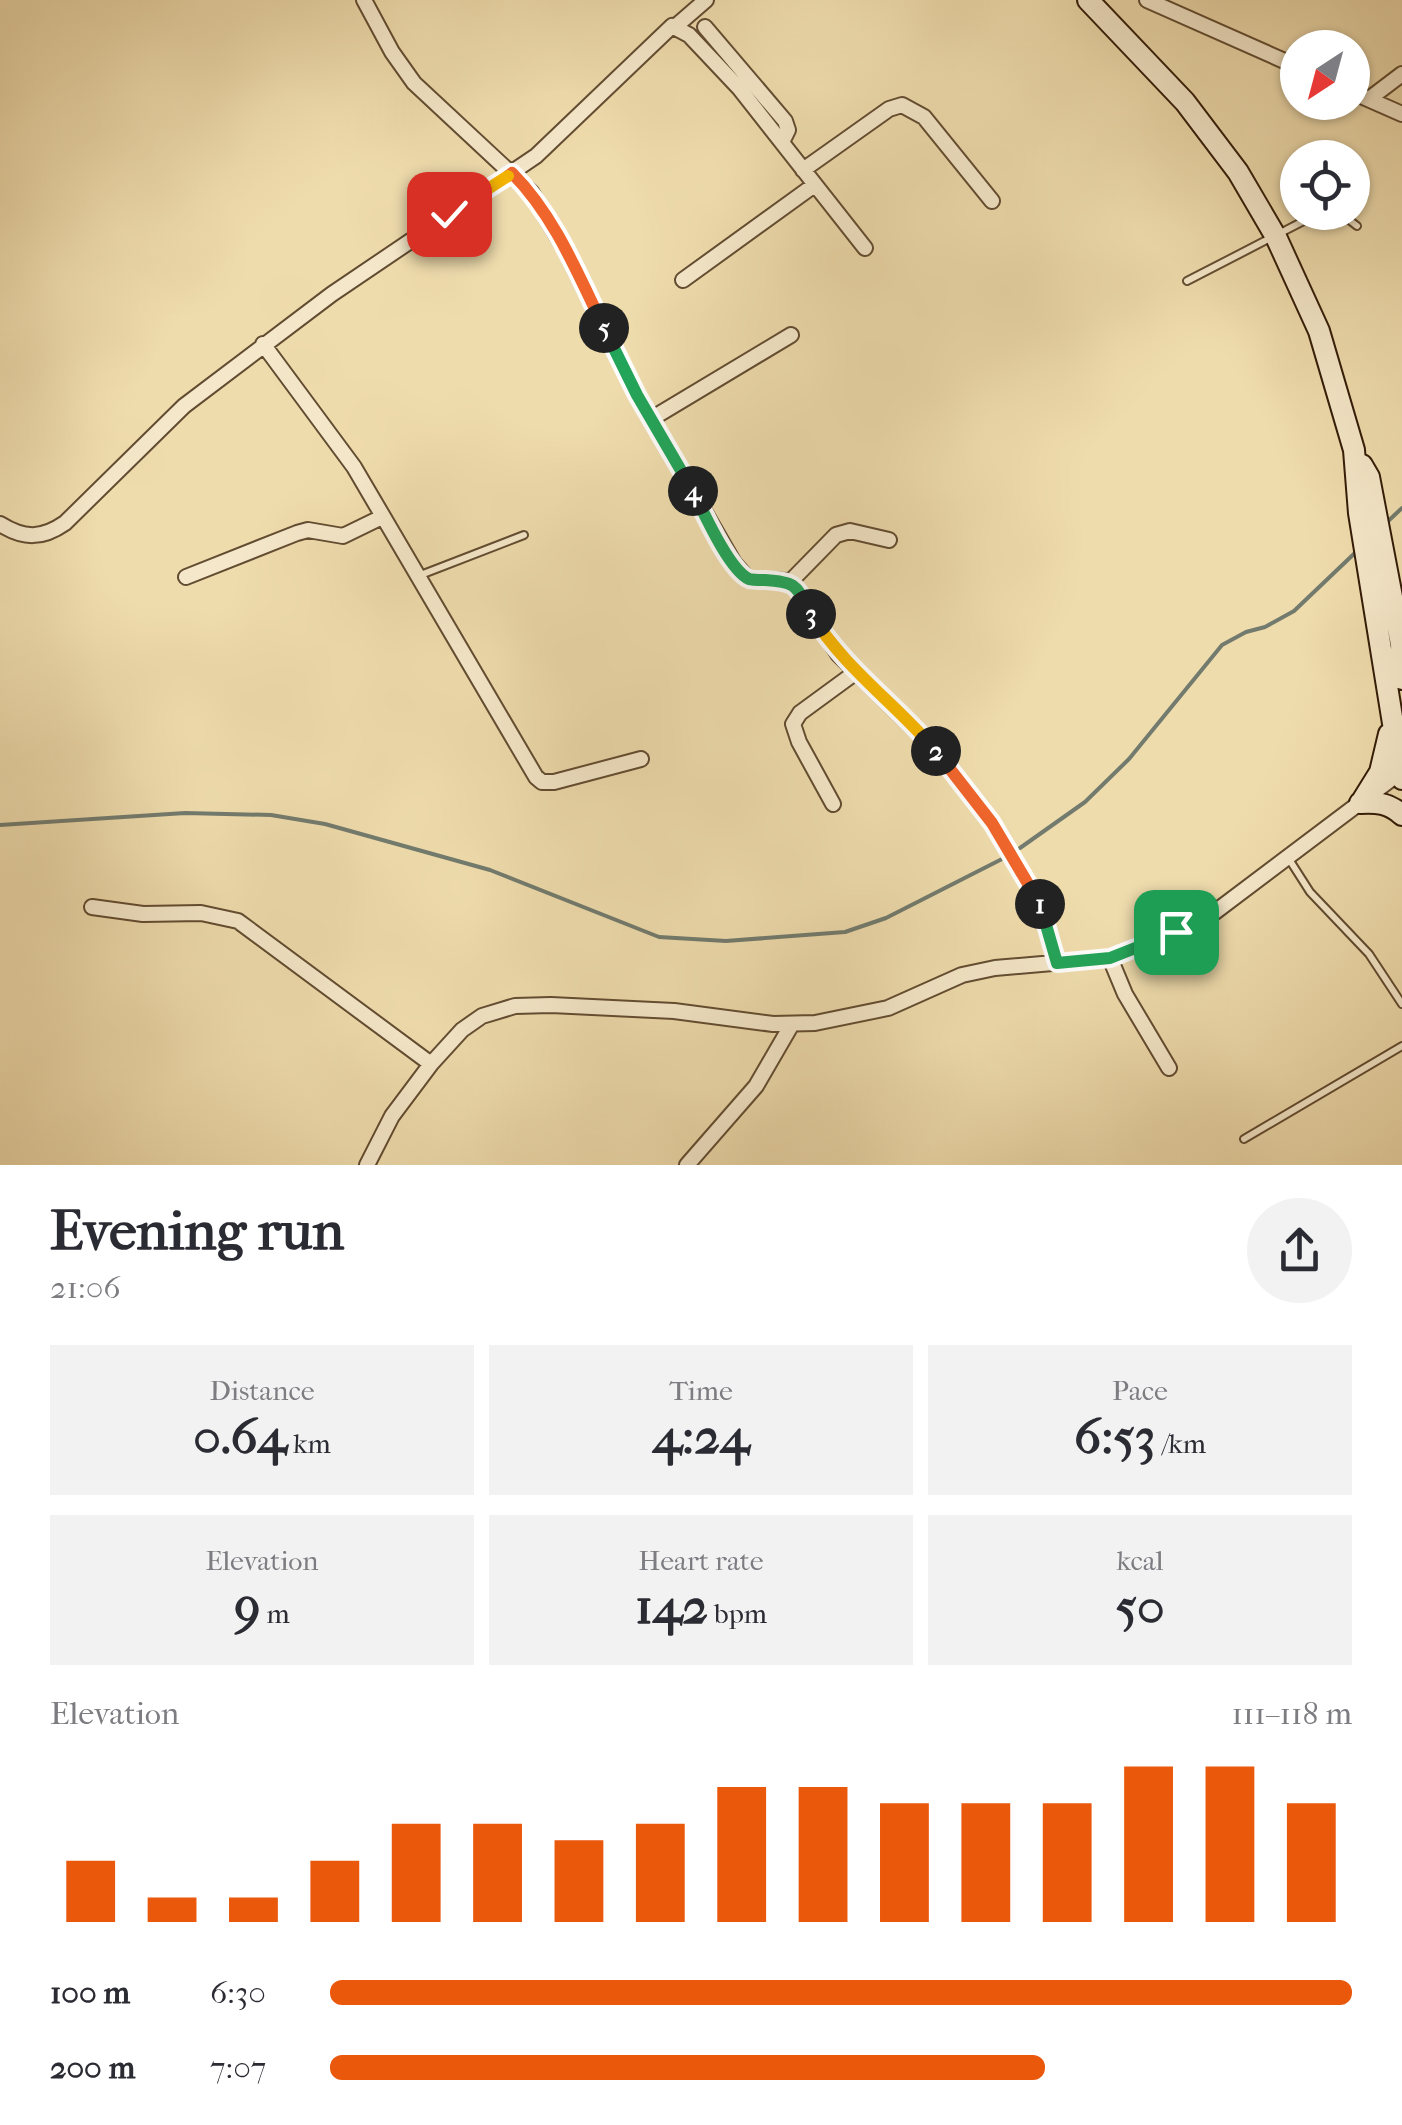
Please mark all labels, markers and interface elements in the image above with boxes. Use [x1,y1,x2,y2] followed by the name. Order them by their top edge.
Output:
[1280,30,1370,120] north arrow
[1280,30,1370,230] map controls
[1280,140,1370,230] button: locate
[407,172,492,257] pin
[422,187,477,242] icon: check
[579,303,629,353] pin: 5
[598,311,610,344] text: 5
[668,466,718,516] pin: 4
[685,474,701,507] text: 4
[786,589,836,639] pin: 3
[805,597,817,630] text: 3
[911,726,961,776] pin: 2
[929,734,943,767] text: 2
[1015,879,1065,929] pin: 1
[1035,887,1045,920] text: 1
[1134,890,1219,975] pin
[1149,905,1204,960] icon: arrive
[1247,1198,1352,1303] button: share
[50,1199,344,1263] text: Evening run
[50,1269,121,1306] text: 21:06
[209,1374,315,1407] text: Distance
[669,1374,733,1407] text: Time
[1112,1374,1168,1407] text: Pace
[193,1407,287,1466] text: 0.64
[653,1407,749,1466] text: 4:24
[1074,1407,1155,1466] text: 6:53
[287,1427,331,1460] text: km
[1155,1427,1206,1460] text: /km
[205,1544,319,1577] text: Elevation
[638,1544,764,1577] text: Heart rate
[1116,1544,1164,1577] text: kcal
[234,1577,260,1636] text: 9
[635,1577,708,1636] text: 142
[1115,1577,1165,1636] text: 50
[260,1597,290,1630] text: m
[708,1597,767,1630] text: bpm
[50,1695,179,1732] text: Elevation
[1231,1695,1352,1732] text: 111–118 m
[50,1974,130,2011] text: 100 m
[210,1974,266,2011] text: 6:30
[50,2049,135,2086] text: 200 m
[210,2049,266,2086] text: 7:07

